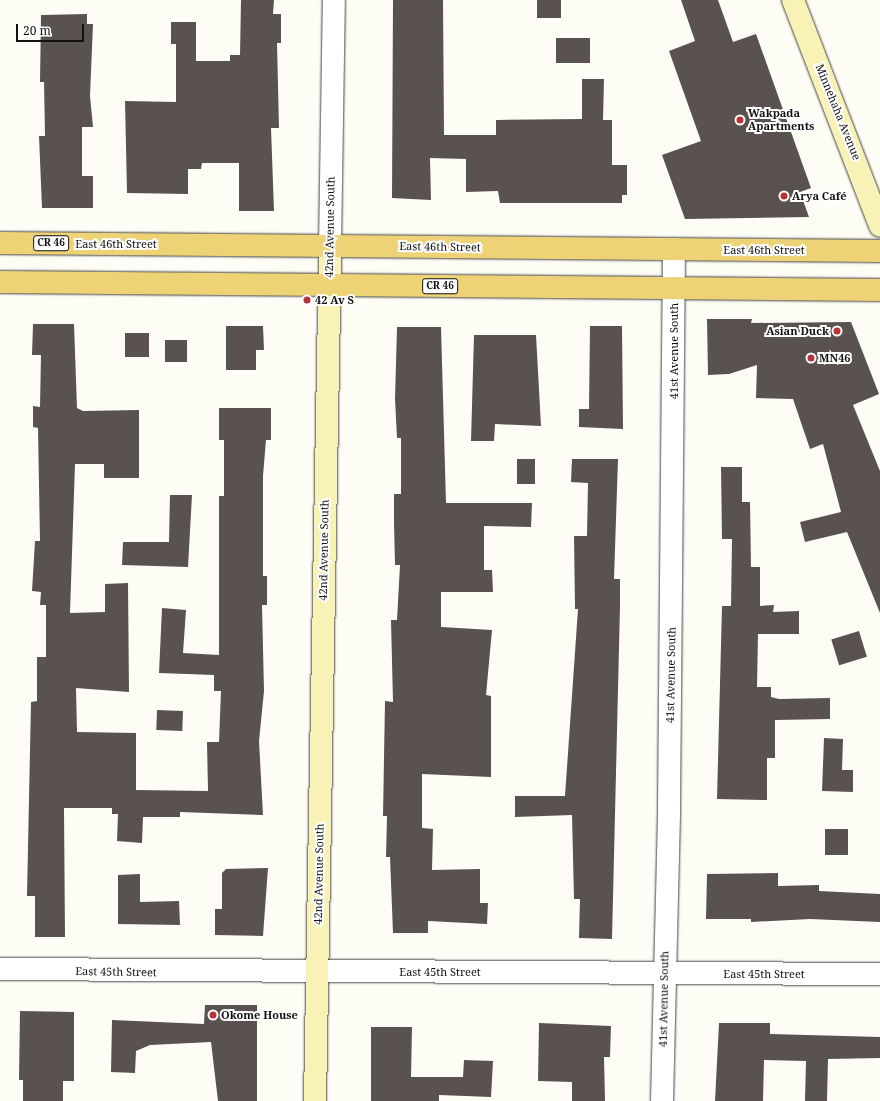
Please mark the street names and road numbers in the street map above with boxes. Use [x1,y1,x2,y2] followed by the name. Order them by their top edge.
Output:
[813,62,863,162] street label: Minnehaha Avenue
[323,176,337,278] street label: 42nd Avenue South
[33,235,69,251] road number: CR 46
[75,237,157,251] street label: East 46th Street
[399,240,481,254] street label: East 46th Street
[723,243,805,257] street label: East 46th Street
[422,278,458,294] road number: CR 46
[667,303,681,399] street label: 41st Avenue South
[317,499,331,601] street label: 42nd Avenue South
[664,627,678,723] street label: 41st Avenue South
[312,823,326,925] street label: 42nd Avenue South
[657,951,671,1047] street label: 41st Avenue South
[75,965,157,979] street label: East 45th Street
[399,965,481,979] street label: East 45th Street
[723,967,805,981] street label: East 45th Street

